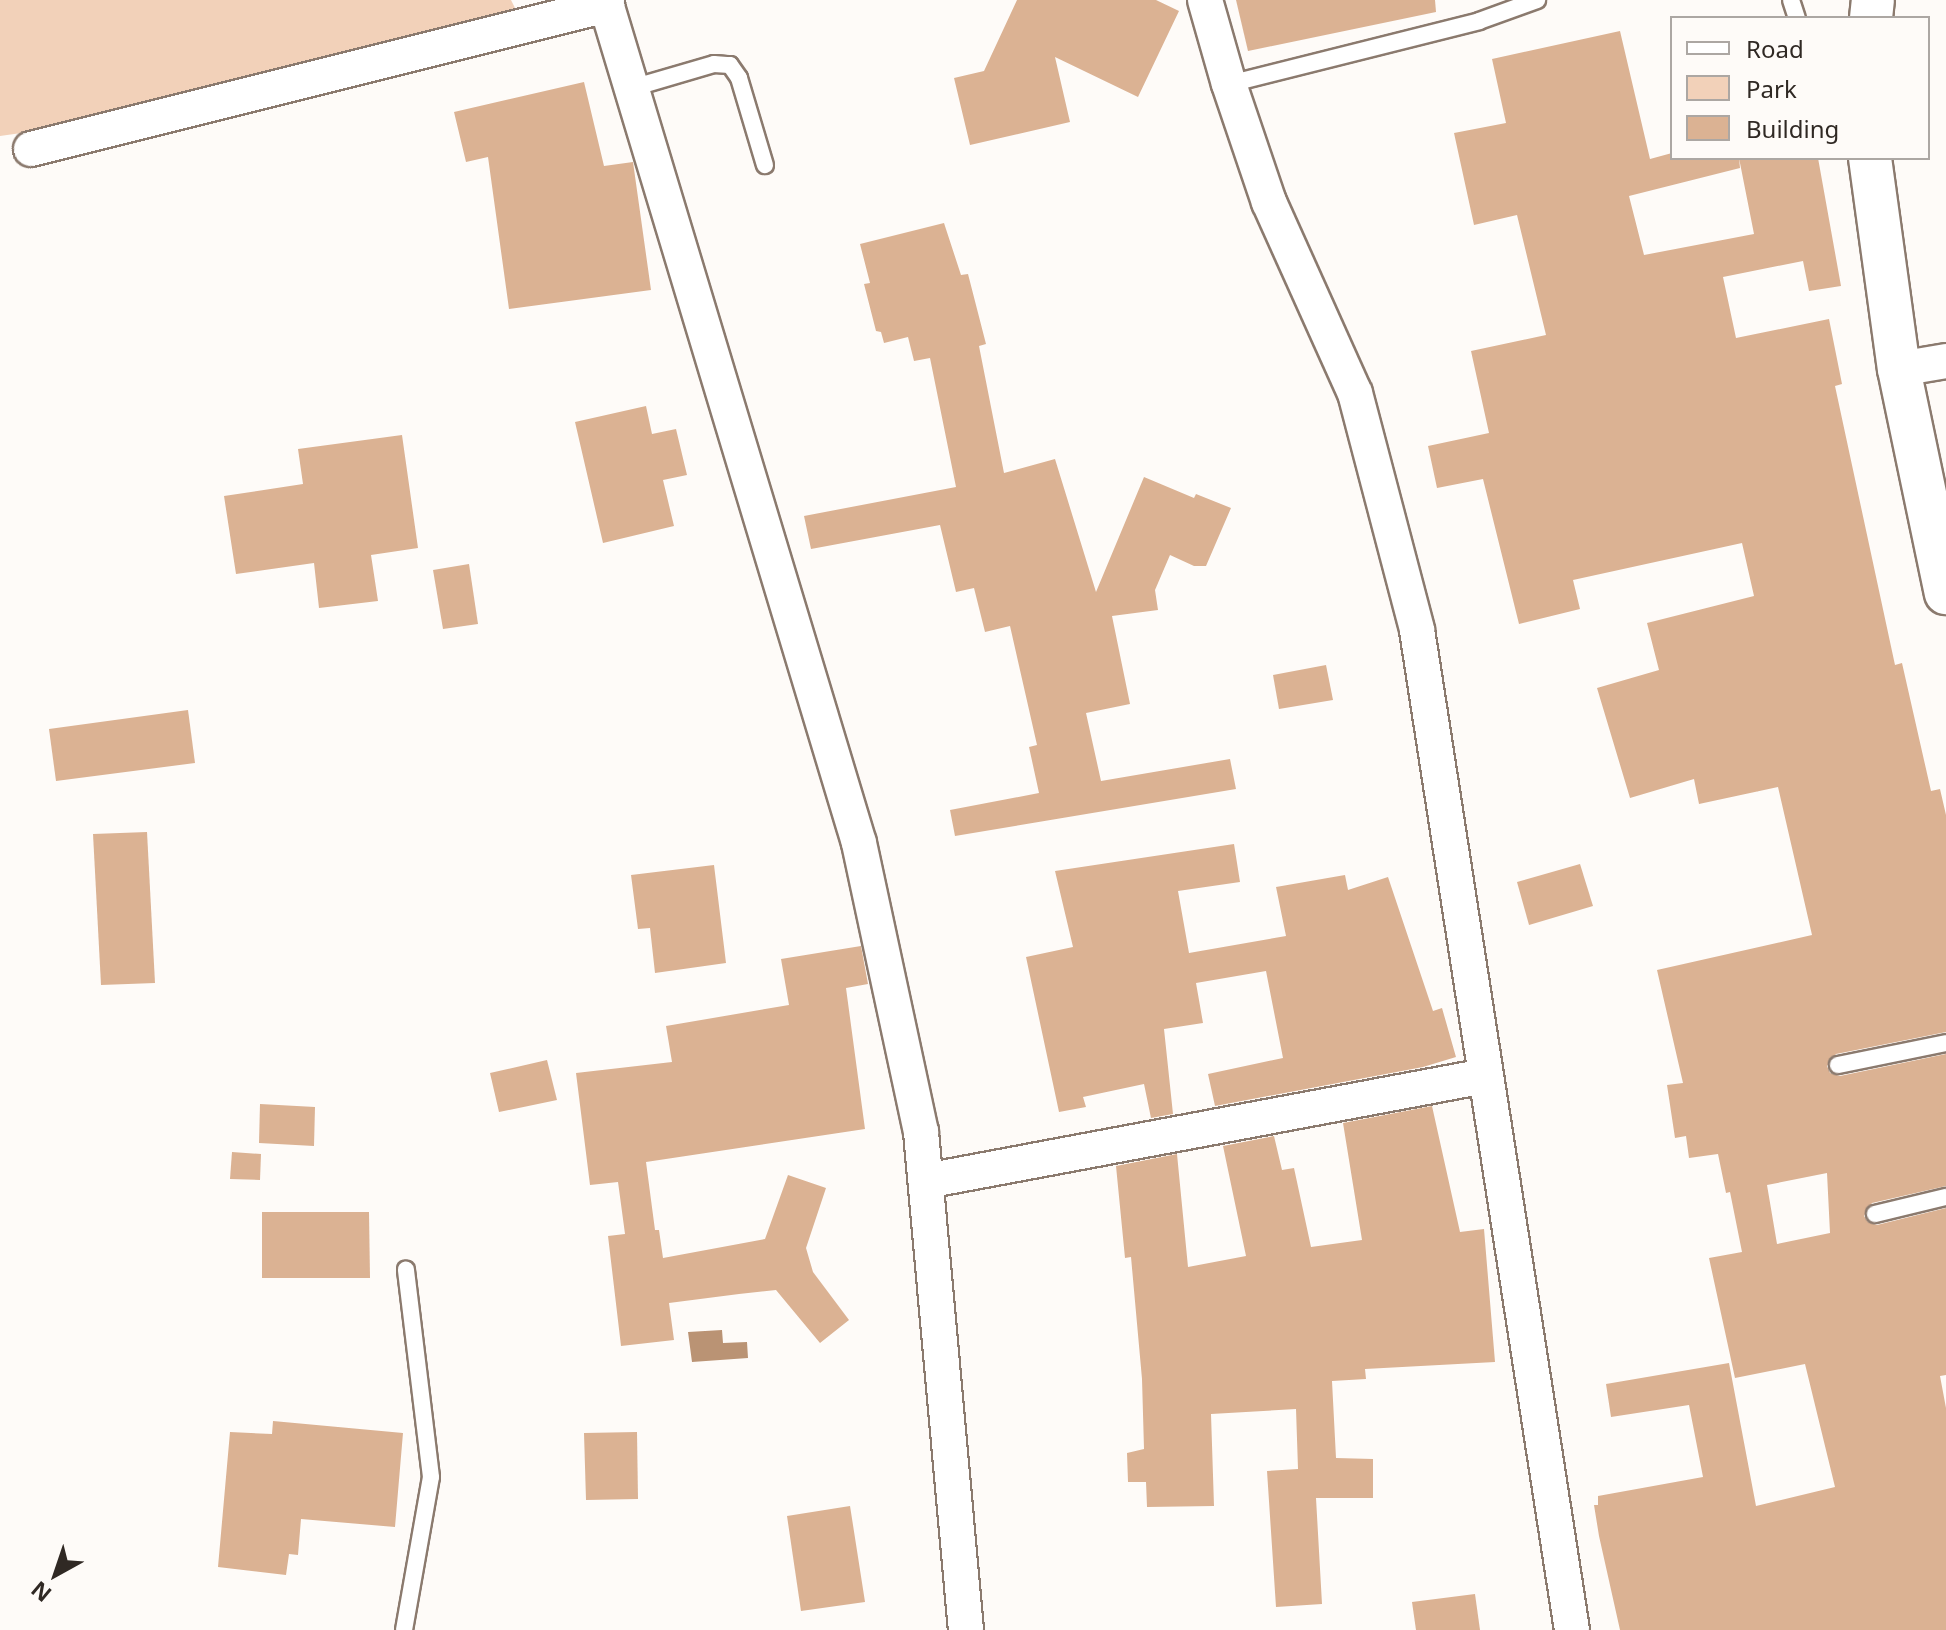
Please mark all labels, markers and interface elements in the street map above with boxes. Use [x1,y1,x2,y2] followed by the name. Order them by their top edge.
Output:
[1670,16,1930,160] legend
[1746,32,1804,65] text: Road
[1746,72,1797,105] text: Park
[1746,112,1839,145] text: Building
[16,1534,96,1614] north arrow
[24,1575,57,1610] text: N

